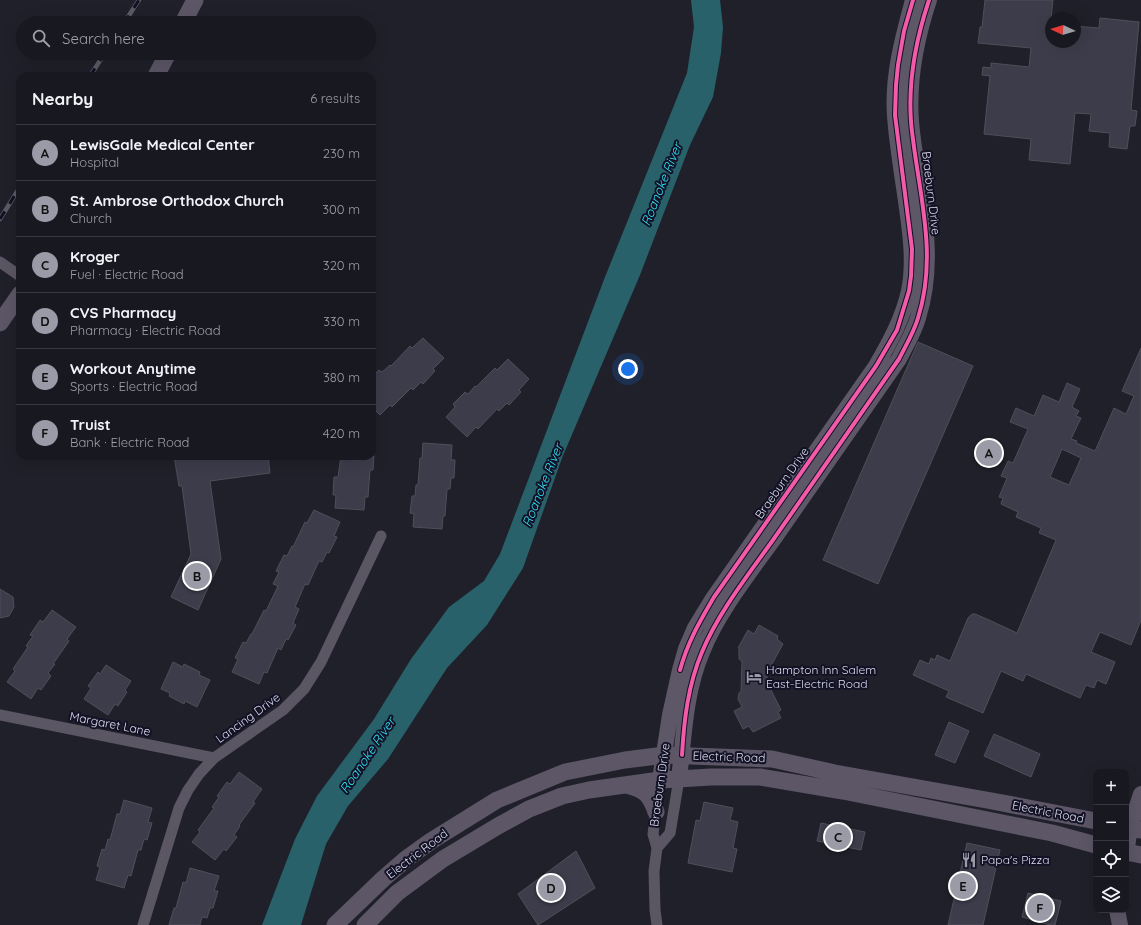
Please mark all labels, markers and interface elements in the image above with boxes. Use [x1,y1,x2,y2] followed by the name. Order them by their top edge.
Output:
[1045,12,1081,48] north arrow
[16,16,376,60] search box
[30,27,52,49] icon: search
[62,29,145,48] text: Search here
[32,88,93,109] text: Nearby
[310,90,360,106] text: 6 results
[70,135,255,154] text: LewisGale Medical Center
[637,138,686,228] water label: Roanoke River
[41,145,49,161] text: A
[323,145,360,161] text: 230 m
[919,150,944,236] street label: Braeburn Drive
[70,154,119,170] text: Hospital
[70,191,284,210] text: St. Ambrose Orthodox Church
[41,201,49,217] text: B
[322,201,360,217] text: 300 m
[70,210,112,226] text: Church
[70,247,120,266] text: Kroger
[41,257,49,273] text: C
[323,257,360,273] text: 320 m
[70,266,184,282] text: Fuel · Electric Road
[70,303,176,322] text: CVS Pharmacy
[40,313,50,329] text: D
[323,313,360,329] text: 330 m
[70,322,221,338] text: Pharmacy · Electric Road
[70,359,196,378] text: Workout Anytime
[618,359,638,379] your location
[41,369,49,385] text: E
[323,369,360,385] text: 380 m
[70,378,198,394] text: Sports · Electric Road
[70,415,111,434] text: Truist
[41,425,49,441] text: F
[323,425,360,441] text: 420 m
[70,434,190,450] text: Bank · Electric Road
[976,438,1002,468] pin: A
[518,439,567,529] water label: Roanoke River
[751,444,812,521] street label: Braeburn Drive
[184,561,210,591] pin: B
[766,662,876,691] place label: Hampton Inn Salem East-Electric Road
[745,668,763,686] hotel icon: Hampton Inn Salem East-Electric Road
[213,689,283,746] street label: Lancing Drive
[68,708,152,739] street label: Margaret Lane
[336,712,399,796] water label: Roanoke River
[646,742,673,828] street label: Braeburn Drive
[692,748,766,765] street label: Electric Road
[1093,769,1129,913] map controls
[1093,769,1129,805] button: +
[1011,797,1085,826] street label: Electric Road
[1093,805,1129,841] button: −
[825,822,851,852] pin: C
[383,826,450,882] street label: Electric Road
[1093,841,1129,877] button: locate
[960,851,978,869] restaurant icon: Papa's Pizza
[981,852,1050,867] place label: Papa's Pizza
[950,871,976,901] pin: E
[538,873,564,903] pin: D
[1093,877,1129,913] button: layers
[1027,893,1053,923] pin: F

